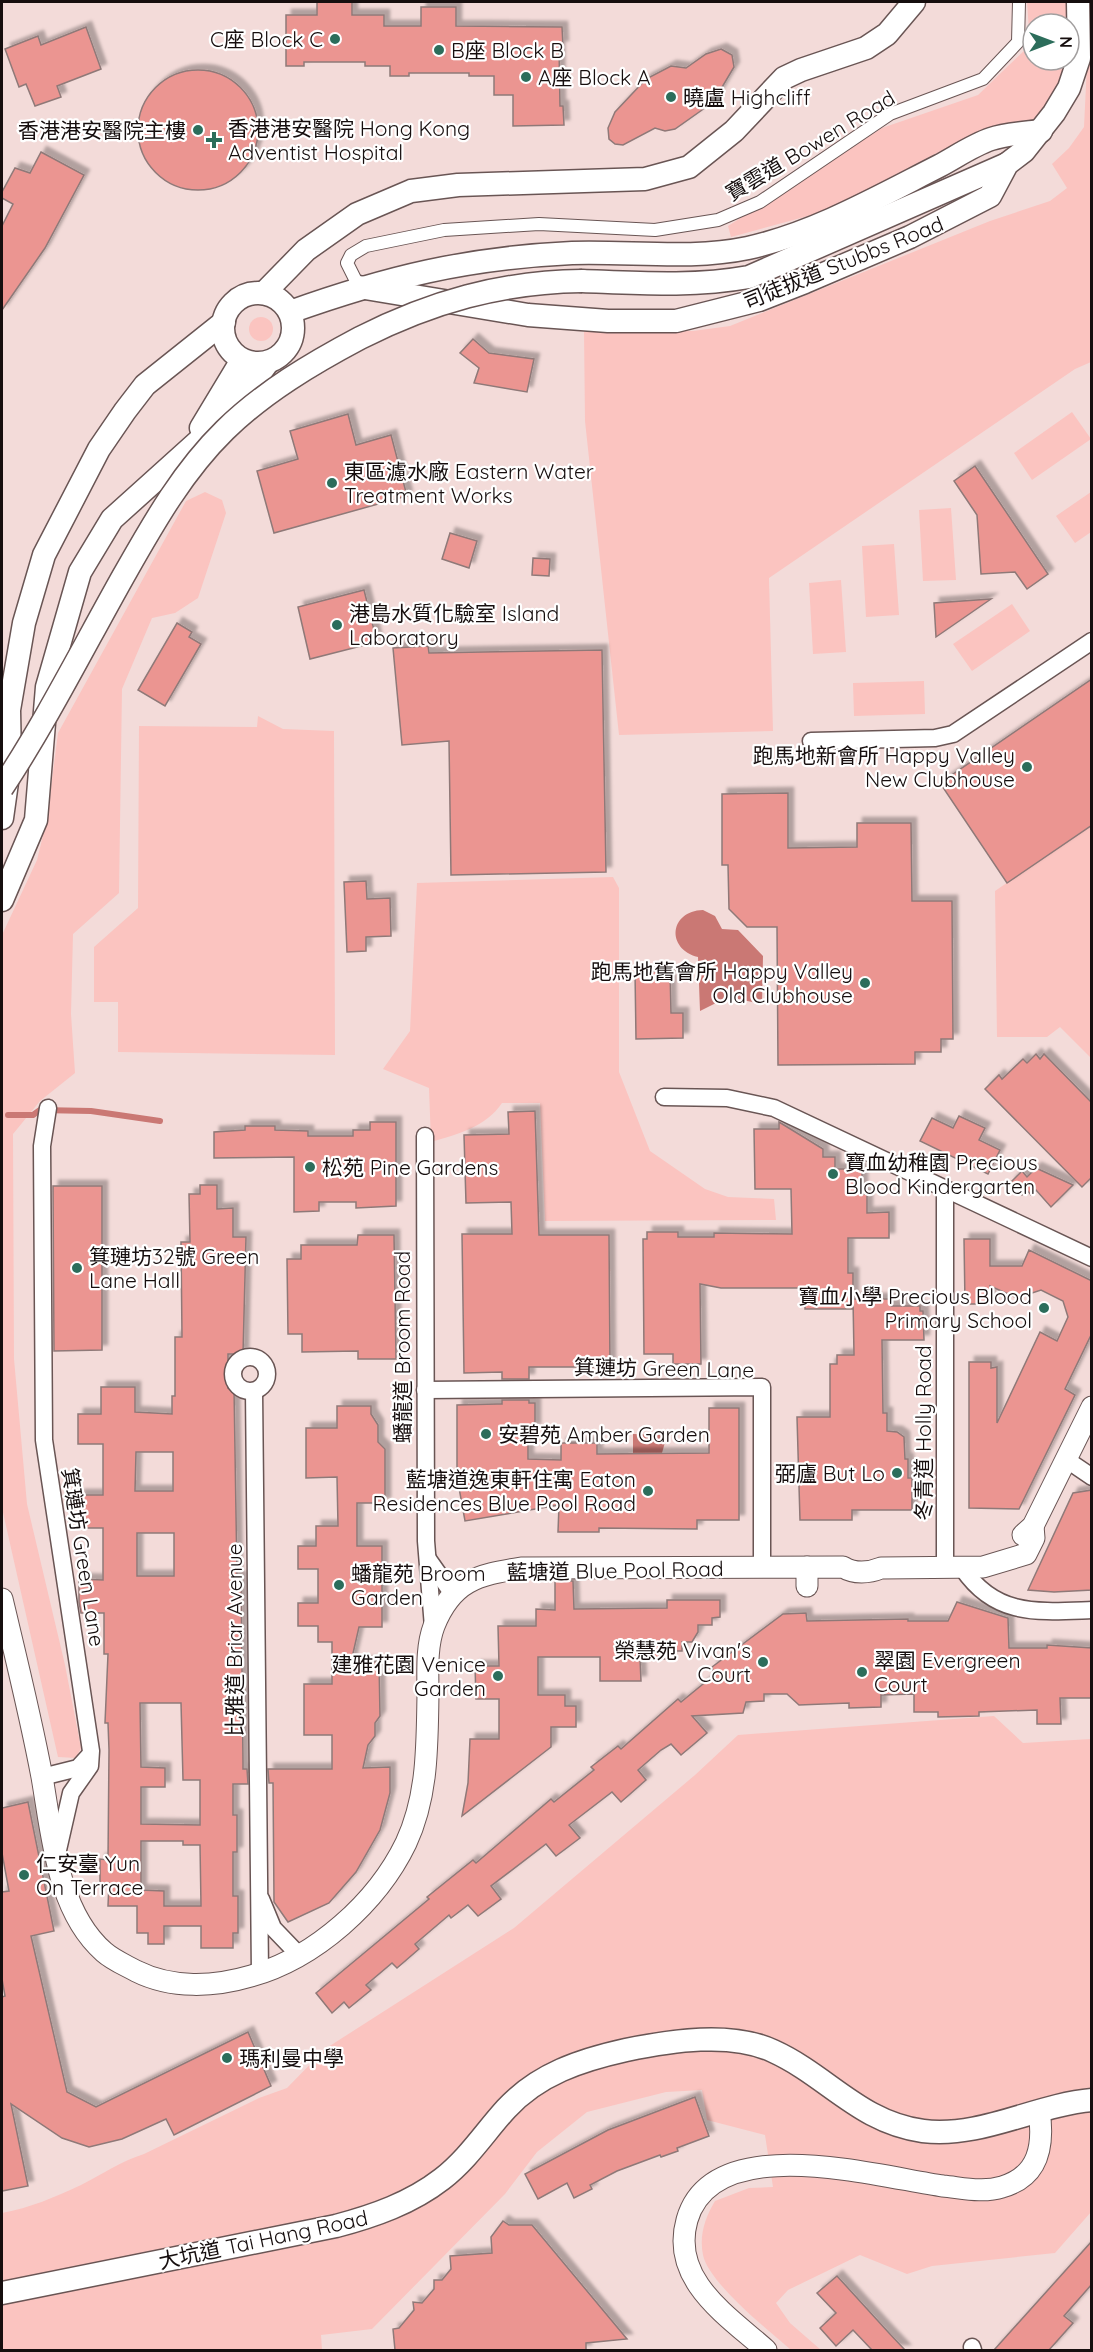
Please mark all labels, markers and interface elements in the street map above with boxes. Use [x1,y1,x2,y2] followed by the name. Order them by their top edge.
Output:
[1021,12,1081,72] north arrow
[210,26,323,52] place label: C座 Block C
[328,32,342,46] marker: C座 Block C
[1056,36,1076,48] text: N
[451,37,564,63] place label: B座 Block B
[432,43,446,57] marker: B座 Block B
[538,64,651,90] place label: A座 Block A
[519,70,533,84] marker: A座 Block A
[683,84,811,110] place label: 曉盧 Highcliff
[721,84,899,206] street label: 寶雲道 Bowen Road
[664,90,678,104] marker: 曉盧 Highcliff
[228,115,470,165] place label: 香港港安醫院 Hong Kong Adventist Hospital
[18,117,186,143] place label: 香港港安醫院主樓
[191,123,205,137] marker: 香港港安醫院主樓
[205,131,223,149] marker: 香港港安醫院 Hong Kong Adventist Hospital
[739,210,947,314] street label: 司徒拔道 Stubbs Road
[344,458,594,508] place label: 東區濾水廠 Eastern Water Treatment Works
[325,476,339,490] marker: 東區濾水廠 Eastern Water Treatment Works
[349,600,559,650] place label: 港島水質化驗室 Island Laboratory
[330,618,344,632] marker: 港島水質化驗室 Island Laboratory
[753,742,1015,792] place label: 跑馬地新會所 Happy Valley New Clubhouse
[1020,760,1034,774] marker: 跑馬地新會所 Happy Valley New Clubhouse
[591,958,853,1008] place label: 跑馬地舊會所 Happy Valley Old Clubhouse
[858,976,872,990] marker: 跑馬地舊會所 Happy Valley Old Clubhouse
[845,1149,1038,1199] place label: 寶血幼稚園 Precious Blood Kindergarten
[322,1154,498,1180] place label: 松苑 Pine Gardens
[303,1160,317,1174] marker: 松苑 Pine Gardens
[826,1167,840,1181] marker: 寶血幼稚園 Precious Blood Kindergarten
[89,1243,259,1293] place label: 箕璉坊32號 Green Lane Hall
[389,1251,415,1443] street label: 蟠龍道 Broom Road
[70,1261,84,1275] marker: 箕璉坊32號 Green Lane Hall
[798,1283,1032,1333] place label: 寶血小學 Precious Blood Primary School
[1037,1301,1051,1315] marker: 寶血小學 Precious Blood Primary School
[910,1345,936,1521] street label: 冬青道 Holly Road
[574,1353,754,1383] street label: 箕璉坊 Green Lane
[498,1421,710,1447] place label: 安碧苑 Amber Garden
[479,1427,493,1441] marker: 安碧苑 Amber Garden
[775,1460,885,1486] place label: 弼廬 But Lo
[57,1466,111,1648] street label: 箕璉坊 Green Lane
[373,1466,636,1516] place label: 藍塘道逸東軒住寓 Eaton Residences Blue Pool Road
[890,1466,904,1480] marker: 弼廬 But Lo
[641,1484,655,1498] marker: 藍塘道逸東軒住寓 Eaton Residences Blue Pool Road
[221,1543,247,1737] street label: 比雅道 Briar Avenue
[506,1555,724,1585] street label: 藍塘道 Blue Pool Road
[351,1560,486,1610] place label: 蟠龍苑 Broom Garden
[332,1578,346,1592] marker: 蟠龍苑 Broom Garden
[614,1637,751,1687] place label: 榮慧苑 Vivan's Court
[874,1647,1021,1697] place label: 翠園 Evergreen Court
[332,1651,486,1701] place label: 建雅花園 Venice Garden
[756,1655,770,1669] marker: 榮慧苑 Vivan's Court
[855,1665,869,1679] marker: 翠園 Evergreen Court
[491,1669,505,1683] marker: 建雅花園 Venice Garden
[36,1850,143,1900] place label: 仁安臺 Yun On Terrace
[17,1868,31,1882] marker: 仁安臺 Yun On Terrace
[239,2045,344,2071] place label: 瑪利曼中學
[220,2051,234,2065] marker: 瑪利曼中學
[156,2204,370,2274] street label: 大坑道 Tai Hang Road

